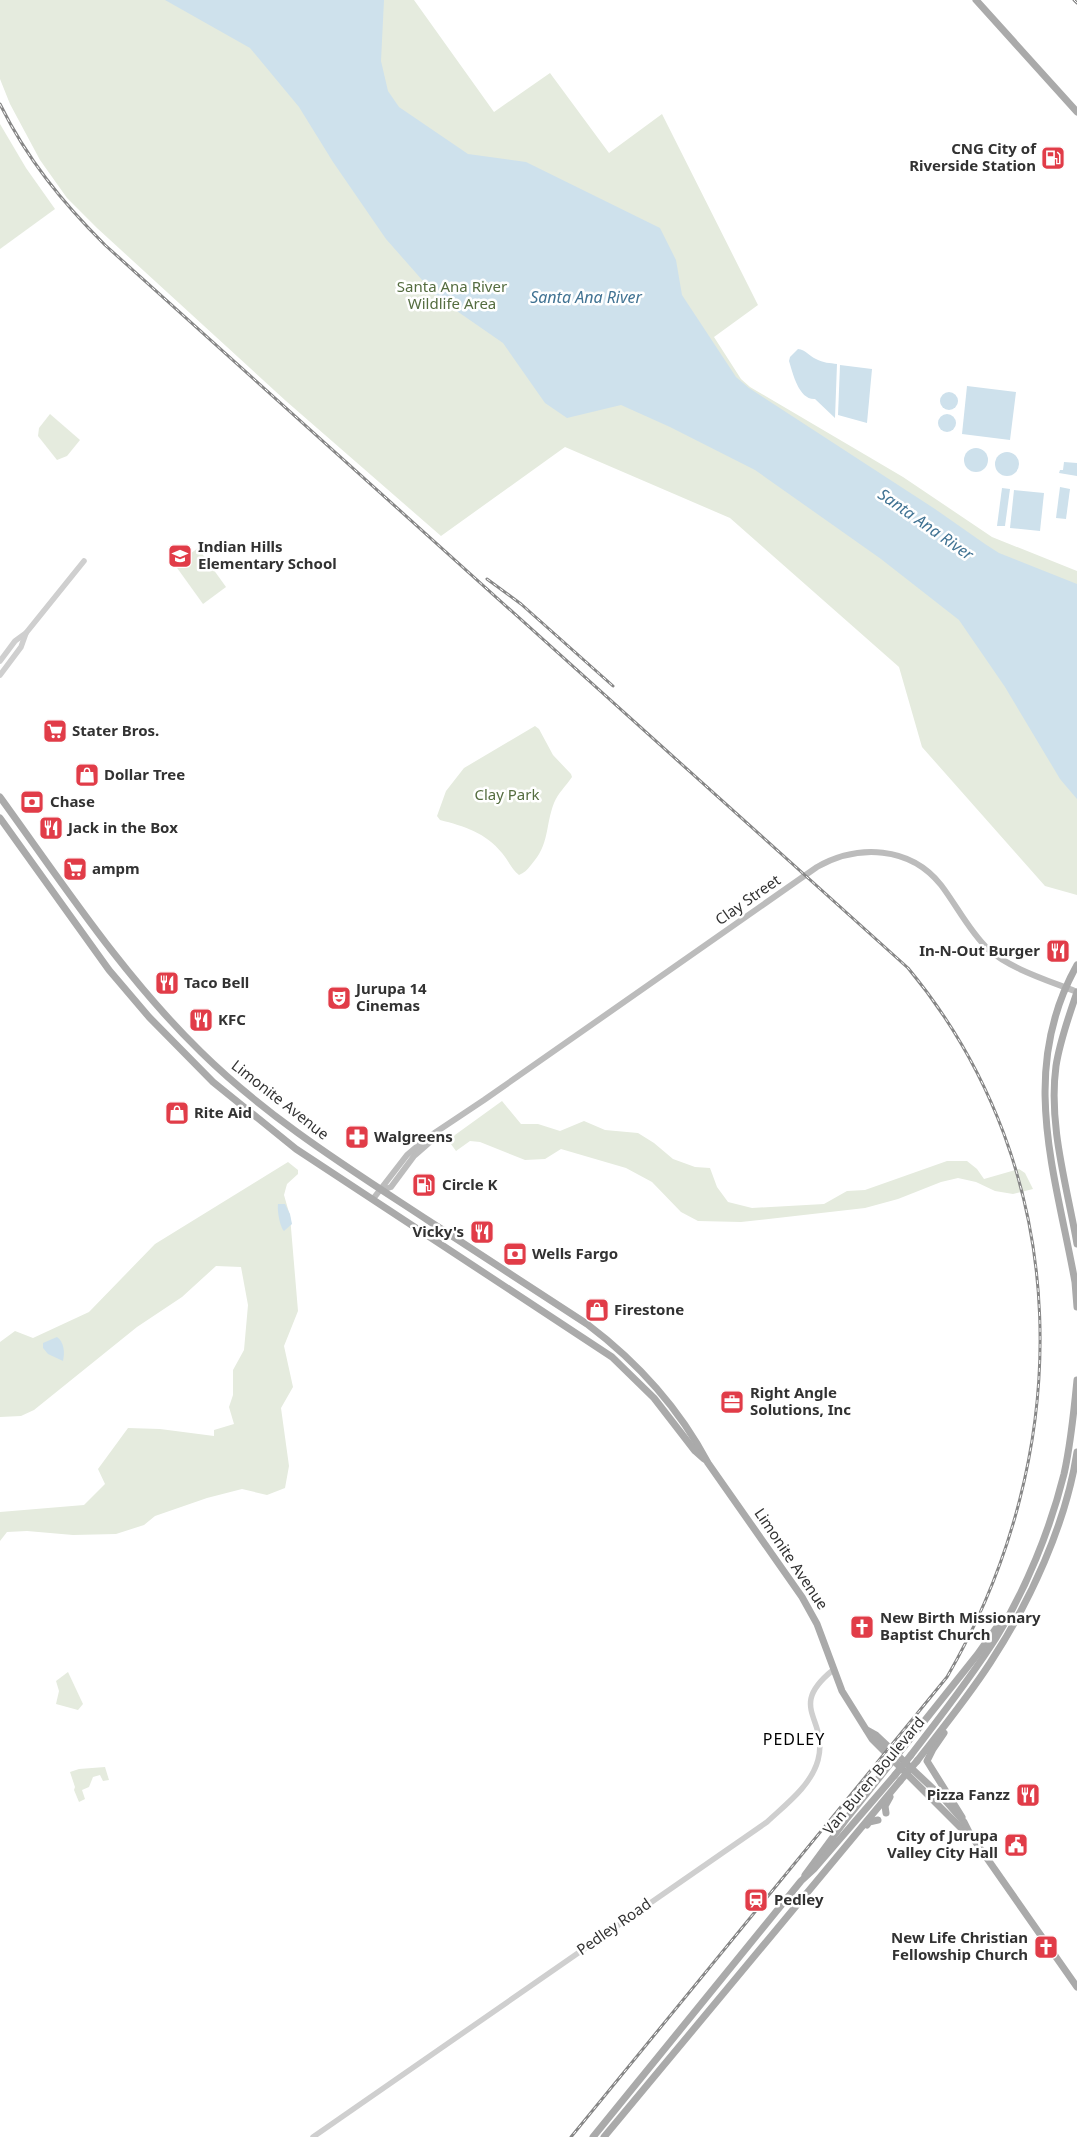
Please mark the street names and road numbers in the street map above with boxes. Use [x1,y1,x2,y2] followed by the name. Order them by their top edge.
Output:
[711,869,784,929] street label: Clay Street
[228,1055,333,1144] street label: Limonite Avenue
[750,1504,833,1613] street label: Limonite Avenue
[818,1712,929,1839] street label: Van Buren Boulevard
[572,1893,655,1959] street label: Pedley Road

